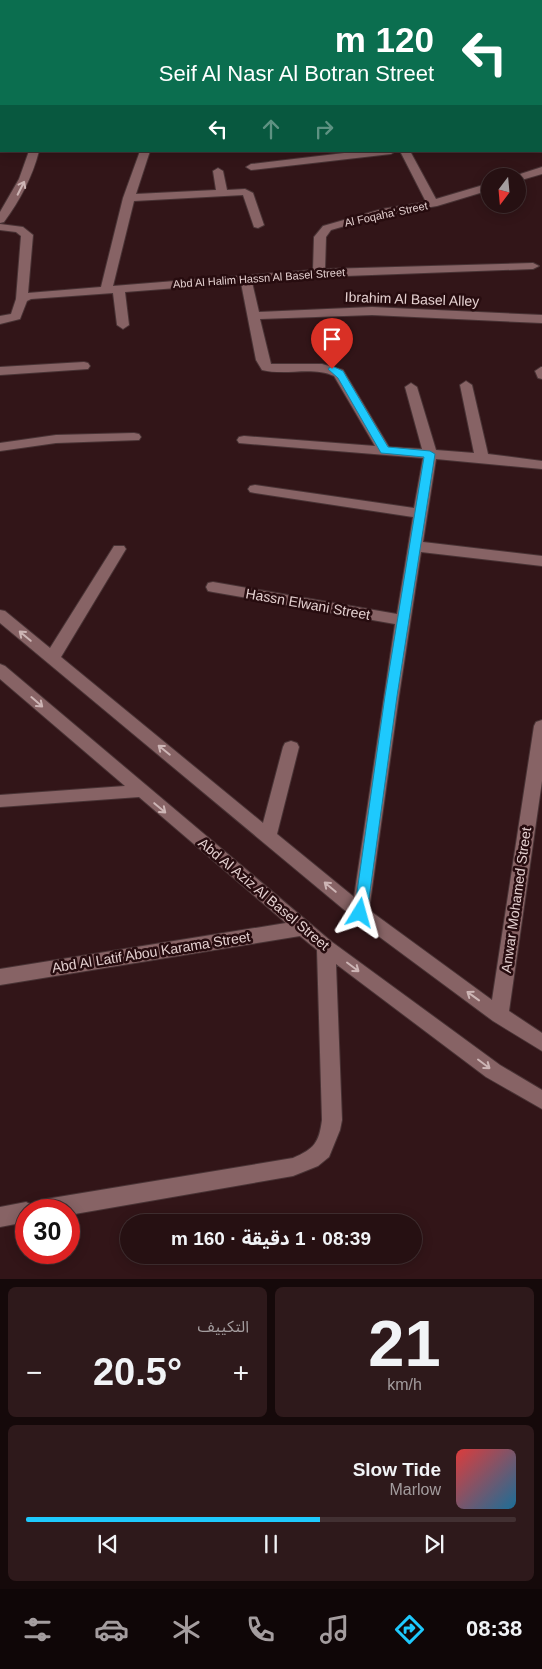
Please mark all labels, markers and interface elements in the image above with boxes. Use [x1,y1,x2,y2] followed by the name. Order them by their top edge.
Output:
[335,20,434,59] text: 120 m
[452,20,517,85] icon: left
[159,61,434,86] text: Seif Al Nasr Al Botran Street
[204,115,232,143] icon: left
[257,115,285,143] icon: ahead
[310,115,338,143] icon: right
[481,168,526,212] north arrow
[481,168,526,213] map controls
[17,181,26,196] one-way arrow
[343,199,429,229] street label: Al Foqaha' Street
[173,266,345,290] street label: Abd Al Halim Hassn Al Basel Street
[344,289,480,309] street label: Ibrahim Al Basel Alley
[311,318,353,369] pin
[318,325,346,353] icon: arrive
[245,585,372,623] street label: Hassn Elwani Street
[19,630,32,641] one-way arrow
[30,696,43,707] one-way arrow
[158,745,171,756] one-way arrow
[154,802,167,813] one-way arrow
[498,826,534,974] street label: Anwar Mohamed Street
[195,835,333,953] street label: Abd Al Aziz Al Basel Street
[323,881,336,893] one-way arrow
[333,886,385,938] position arrow
[51,928,252,976] street label: Abd Al Latif Abou Karama Street
[346,962,360,972] one-way arrow
[466,991,480,1001] one-way arrow
[477,1058,490,1069] one-way arrow
[15,1199,80,1264] speed limit sign: 30
[171,1228,371,1249] text: 08:39 · 1 دقيقة · 160 m
[368,1307,441,1380] text: 21
[197,1318,249,1335] text: التكييف
[93,1351,182,1393] text: 20.5°
[26,1357,42,1388] text: −
[233,1357,249,1388] text: +
[387,1376,422,1393] text: km/h
[353,1459,441,1480] text: Slow Tide
[389,1481,441,1498] text: Marlow
[94,1530,122,1558] icon: previous
[257,1530,285,1558] icon: pause
[420,1530,448,1558] icon: next
[20,1612,55,1647] icon: filters
[94,1612,129,1647] icon: car
[169,1612,204,1647] icon: climate
[243,1612,278,1647] icon: phone
[317,1612,352,1647] icon: music
[392,1612,427,1647] icon: directions
[466,1616,522,1641] text: 08:38

